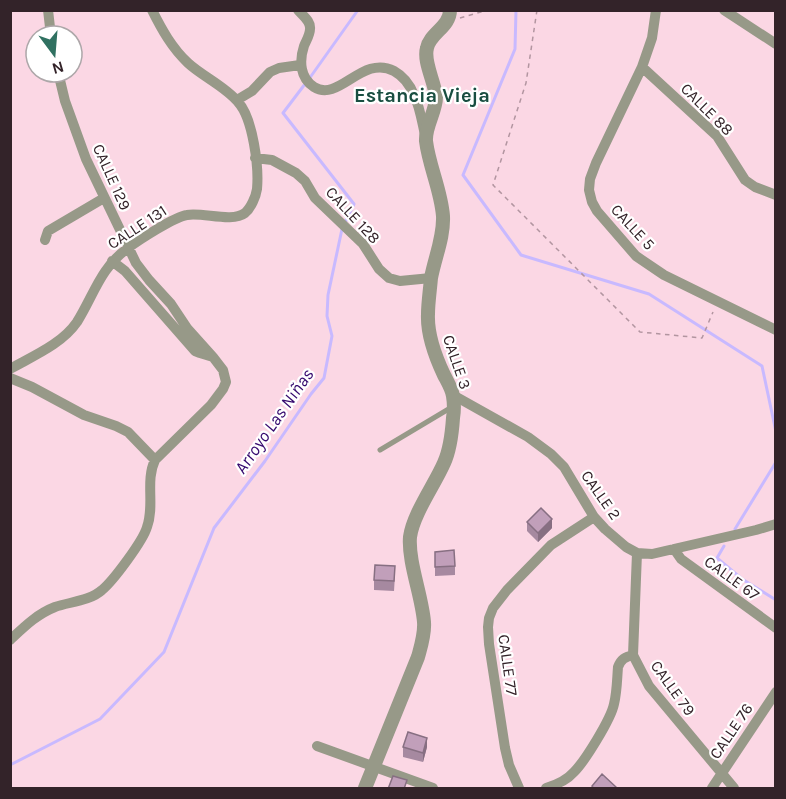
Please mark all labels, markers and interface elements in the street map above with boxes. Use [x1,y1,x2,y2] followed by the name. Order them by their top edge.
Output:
[24,24,84,84] north arrow
[50,57,66,79] text: N
[677,79,737,139] street label: CALLE 88
[354,84,490,107] district label: Estancia Vieja
[89,141,135,213] street label: CALLE 129
[322,183,384,247] street label: CALLE 128
[607,200,659,254] street label: CALLE 5
[104,201,170,253] street label: CALLE 131
[439,332,475,392] street label: CALLE 3
[230,364,318,478] water label: Arroyo Las Niñas
[577,467,625,523] street label: CALLE 2
[701,552,764,605] street label: CALLE 67
[494,633,522,697] street label: CALLE 77
[647,657,699,719] street label: CALLE 79
[705,699,757,763] street label: CALLE 76

